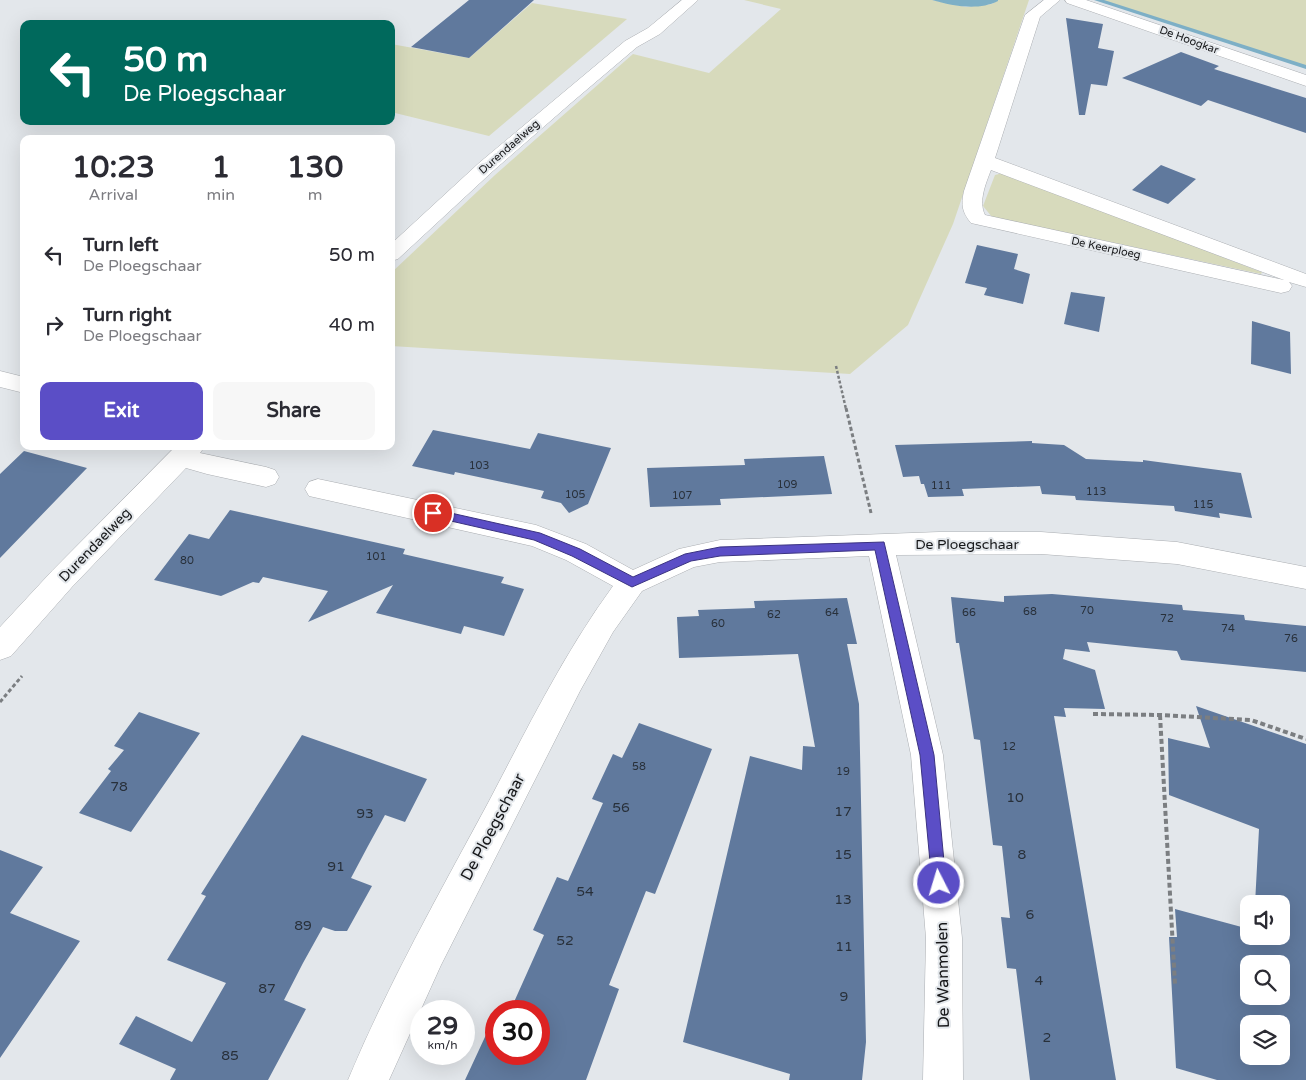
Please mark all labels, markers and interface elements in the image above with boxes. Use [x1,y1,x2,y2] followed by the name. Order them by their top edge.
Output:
[1158,23,1221,57] street label: De Hoogkar
[123,39,208,81] text: 50 m
[40,40,105,105] icon: left
[123,81,286,107] text: De Ploegschaar
[476,117,542,177] street label: Durendaelweg
[72,149,155,186] text: 10:23
[211,149,230,186] text: 1
[287,149,343,186] text: 130
[89,185,138,205] text: Arrival
[207,185,235,205] text: min
[308,185,322,205] text: m
[83,234,159,256] text: Turn left
[1070,234,1142,262] street label: De Keerploeg
[40,241,68,269] icon: left
[329,244,375,266] text: 50 m
[83,256,202,276] text: De Ploegschaar
[83,304,171,326] text: Turn right
[40,311,68,339] icon: right
[329,314,375,336] text: 40 m
[83,326,202,346] text: De Ploegschaar
[40,382,203,440] button: Exit
[213,382,375,440] button: Share
[469,459,489,472] house number: 103
[777,478,797,491] house number: 109
[931,479,951,492] house number: 111
[1086,485,1106,498] house number: 113
[565,488,585,501] house number: 105
[672,489,692,502] house number: 107
[412,492,454,534] pin
[1193,498,1213,511] house number: 115
[419,499,447,527] icon: arrive
[55,504,135,586] street label: Durendaelweg
[915,536,1019,553] street label: De Ploegschaar
[366,550,386,563] house number: 101
[180,554,194,567] house number: 80
[1080,604,1094,617] house number: 70
[1023,605,1037,618] house number: 68
[825,606,839,619] house number: 64
[962,606,976,619] house number: 66
[767,608,781,621] house number: 62
[1160,612,1174,625] house number: 72
[711,617,725,630] house number: 60
[1221,622,1235,635] house number: 74
[1284,632,1298,645] house number: 76
[1002,740,1016,753] house number: 12
[632,760,646,773] house number: 58
[836,765,850,778] house number: 19
[456,769,530,884] street label: De Ploegschaar
[110,778,128,795] house number: 78
[1006,789,1024,806] house number: 10
[612,799,630,816] house number: 56
[834,803,852,820] house number: 17
[356,805,374,822] house number: 93
[834,846,852,863] house number: 15
[1018,846,1027,863] house number: 8
[912,856,964,908] position arrow
[327,858,345,875] house number: 91
[576,883,594,900] house number: 54
[834,891,852,908] house number: 13
[1240,895,1290,1065] map controls
[1240,895,1290,945] button: sound
[1026,906,1035,923] house number: 6
[294,917,312,934] house number: 89
[932,922,954,1028] street label: De Wanmolen
[556,932,574,949] house number: 52
[835,938,853,955] house number: 11
[1240,955,1290,1005] button: search
[1035,972,1044,989] house number: 4
[258,980,276,997] house number: 87
[840,988,848,1005] house number: 9
[485,1000,550,1065] speed limit sign: 30
[427,1011,458,1041] text: 29
[1240,1015,1290,1065] button: layers
[1043,1029,1051,1046] house number: 2
[427,1038,458,1052] text: km/h
[221,1047,239,1064] house number: 85

